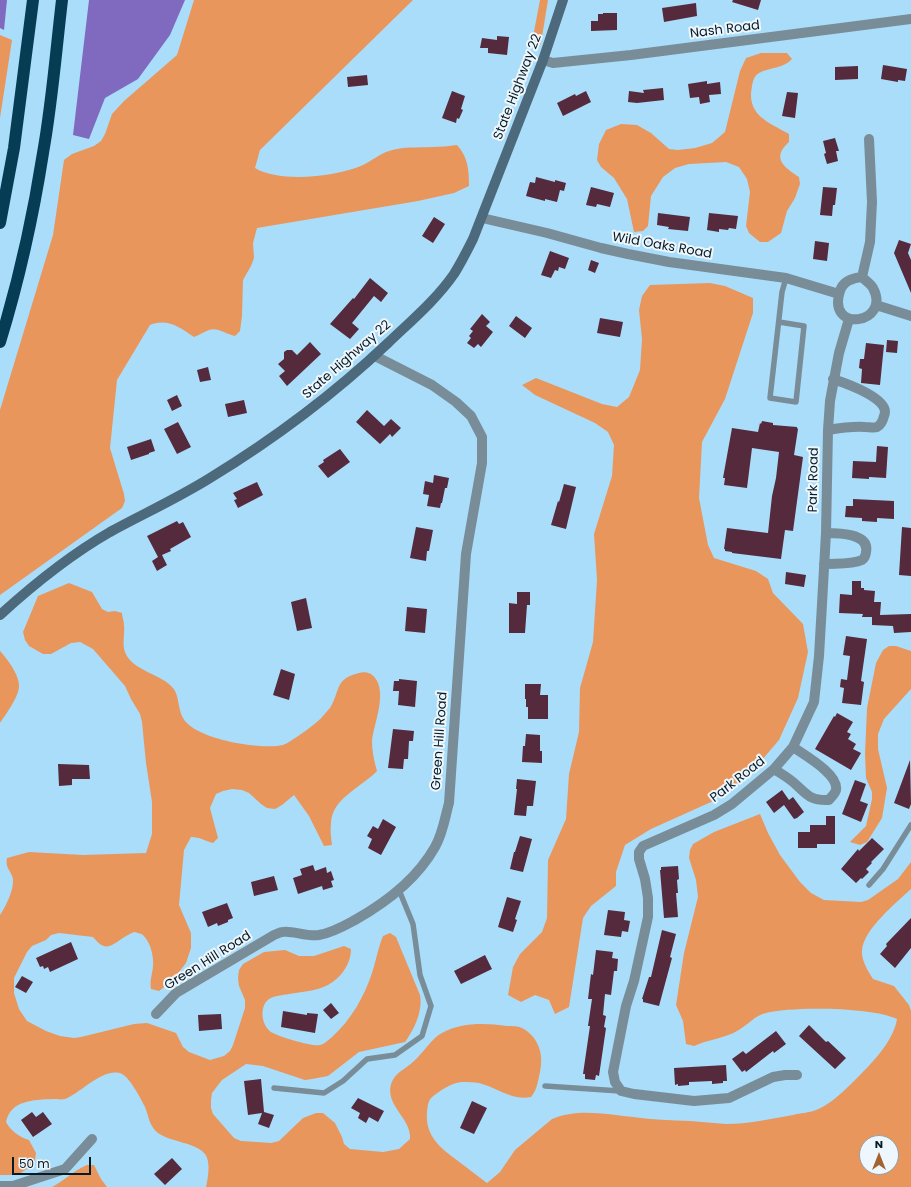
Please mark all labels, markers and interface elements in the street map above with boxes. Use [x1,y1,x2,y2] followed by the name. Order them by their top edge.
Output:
[689,18,761,42] street label: Nash Road
[491,32,545,142] street label: State Highway 22
[611,230,713,262] street label: Wild Oaks Road
[300,317,394,403] street label: State Highway 22
[806,447,822,513] street label: Park Road
[429,691,451,791] street label: Green Hill Road
[708,754,768,806] street label: Park Road
[162,928,254,994] street label: Green Hill Road
[859,1135,899,1175] north arrow
[875,1136,883,1152] text: N
[14,1149,93,1175] scale bar
[19,1155,50,1172] text: 50 m

